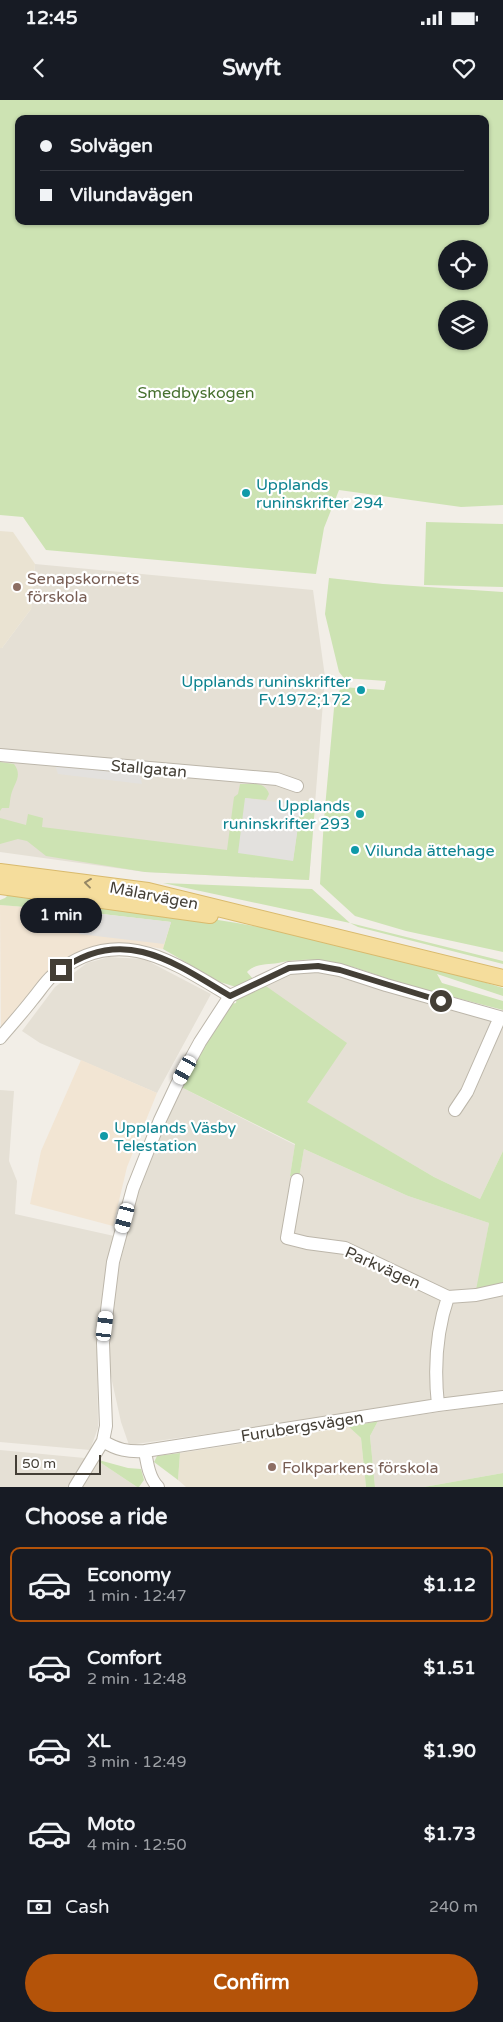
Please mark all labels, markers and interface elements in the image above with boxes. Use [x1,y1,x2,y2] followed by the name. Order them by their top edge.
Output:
[25,7,78,29] text: 12:45
[25,54,53,82] icon: back
[450,54,478,82] icon: heart
[222,55,281,81] text: Swyft
[70,135,153,157] text: Solvägen
[70,184,193,206] text: Vilundavägen
[438,240,488,350] map controls
[438,240,488,290] button: locate
[438,300,488,350] button: layers
[137,383,255,403] park label: Smedbyskogen
[256,475,383,513] place label: Upplands runinskrifter 294
[240,487,252,499] marker: Upplands runinskrifter 294
[27,569,139,607] place label: Senapskornets förskola
[11,581,23,593] marker: Senapskornets förskola
[181,672,352,710] place label: Upplands runinskrifter Fv1972;172
[355,684,367,696] marker: Upplands runinskrifter Fv1972;172
[110,756,188,782] street label: Stallgatan
[223,796,350,834] place label: Upplands runinskrifter 293
[354,808,366,820] marker: Upplands runinskrifter 293
[365,841,495,861] place label: Vilunda ättehage
[349,844,361,856] marker: Vilunda ättehage
[83,878,91,889] one-way arrow
[108,878,200,914] street label: Mälarvägen
[20,898,102,932] callout: 1 min
[40,905,82,925] text: 1 min
[50,959,72,981] route end
[430,990,452,1012] route start
[171,1053,198,1087] car
[114,1118,237,1156] place label: Upplands Väsby Telestation
[98,1130,110,1142] marker: Upplands Väsby Telestation
[113,1202,136,1234] car
[342,1242,423,1293] street label: Parkvägen
[95,1310,114,1342] car
[239,1407,365,1447] street label: Furubergsvägen
[15,1452,101,1475] scale bar
[22,1455,56,1472] text: 50 m
[282,1458,438,1478] place label: Folkparkens förskola
[266,1461,278,1473] marker: Folkparkens förskola
[25,1504,168,1530] text: Choose a ride
[27,1562,72,1607] icon: car
[87,1564,171,1586] text: Economy
[424,1574,476,1596] text: $1.12
[87,1586,186,1606] text: 1 min · 12:47
[27,1645,72,1690] icon: car
[87,1647,161,1669] text: Comfort
[424,1657,476,1679] text: $1.51
[87,1669,186,1689] text: 2 min · 12:48
[27,1728,72,1773] icon: car
[87,1730,111,1752] text: XL
[424,1740,476,1762] text: $1.90
[87,1752,186,1772] text: 3 min · 12:49
[27,1811,72,1856] icon: car
[87,1813,135,1835] text: Moto
[424,1823,476,1845] text: $1.73
[87,1835,186,1855] text: 4 min · 12:50
[25,1893,53,1921] icon: cash
[65,1896,110,1918] text: Cash
[429,1897,478,1917] text: 240 m
[25,1954,478,2012] button: Confirm

